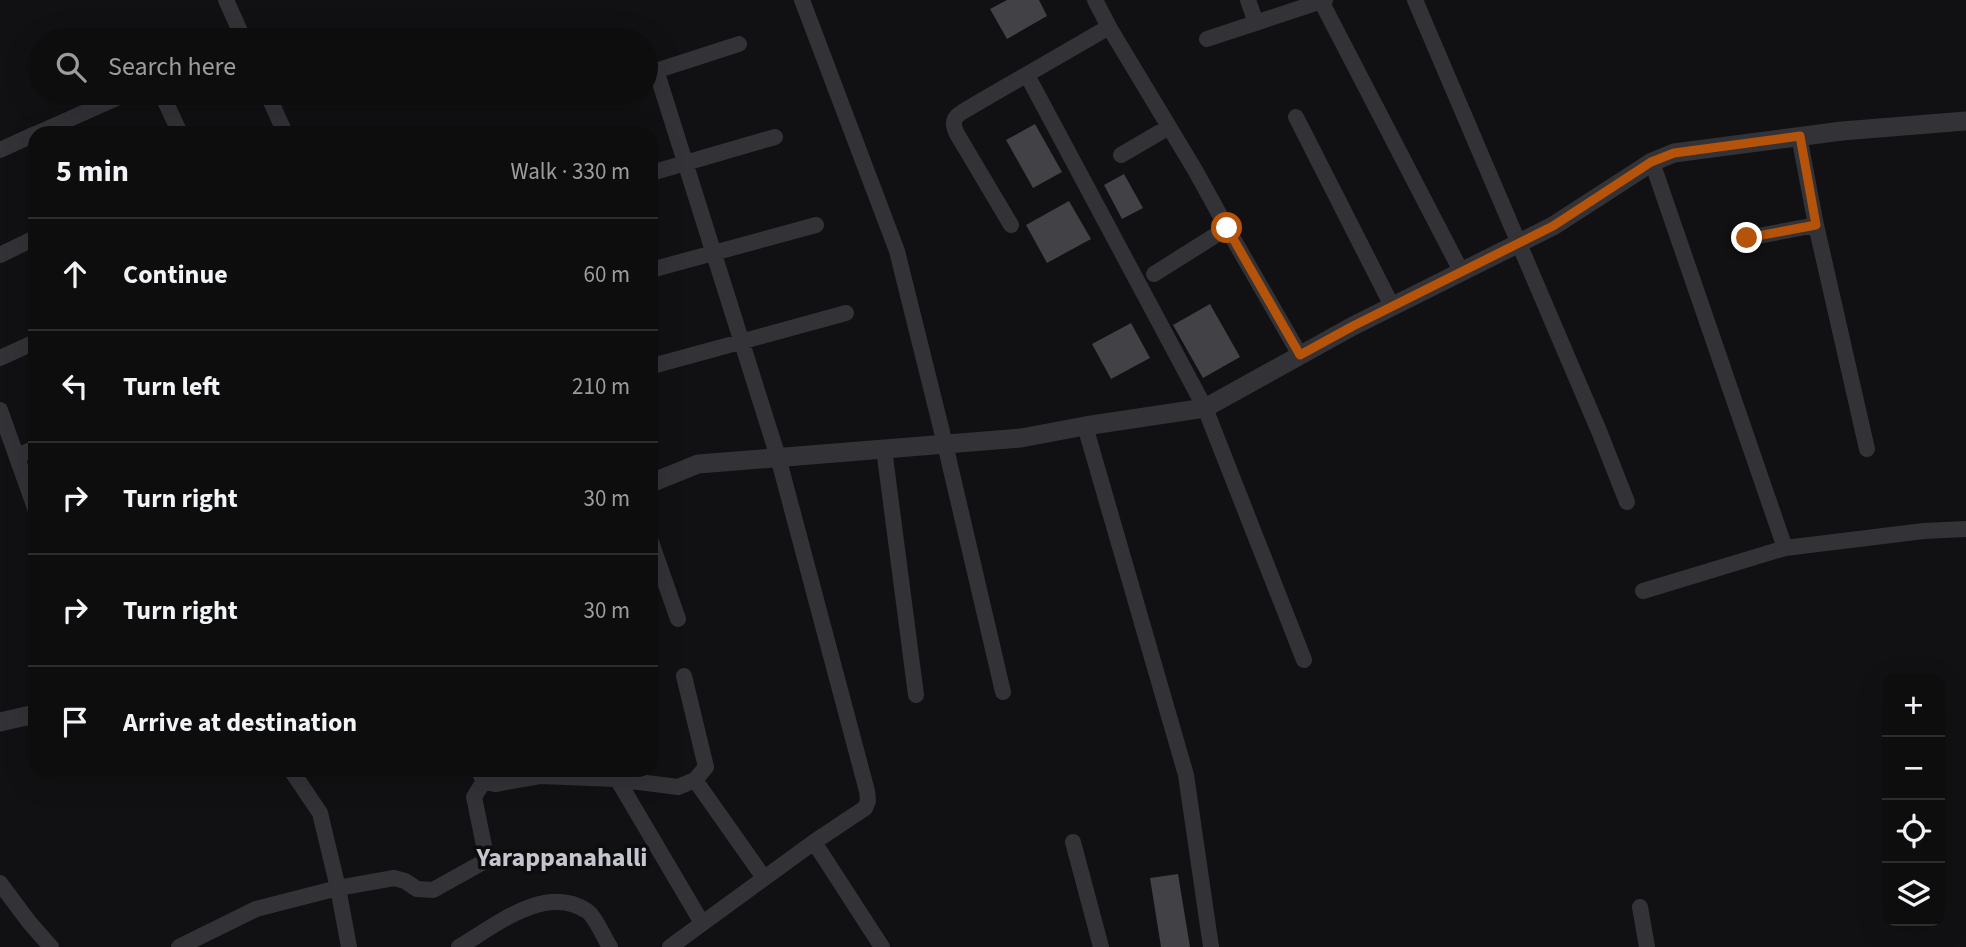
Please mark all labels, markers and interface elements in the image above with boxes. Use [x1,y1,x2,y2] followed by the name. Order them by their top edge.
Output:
[28,28,658,105] search box
[52,48,90,86] icon: search
[108,48,236,85] text: Search here
[56,150,129,193] text: 5 min
[511,155,630,188] text: Walk · 330 m
[1211,212,1242,243] route start
[1731,222,1762,253] route end
[56,255,94,293] icon: ahead
[123,256,228,293] text: Continue
[583,258,630,291] text: 60 m
[56,367,94,405] icon: left
[123,368,220,405] text: Turn left
[572,370,630,403] text: 210 m
[56,479,94,517] icon: right
[123,480,238,517] text: Turn right
[583,482,630,515] text: 30 m
[56,591,94,629] icon: right
[123,592,238,629] text: Turn right
[583,594,630,627] text: 30 m
[1882,674,1945,926] map controls
[1882,674,1945,737] button: +
[56,703,94,741] icon: arrive
[123,704,357,741] text: Arrive at destination
[1882,737,1945,800] button: −
[1882,800,1945,863] button: locate
[475,839,648,876] district label: Yarappanahalli
[1882,863,1945,926] button: layers

